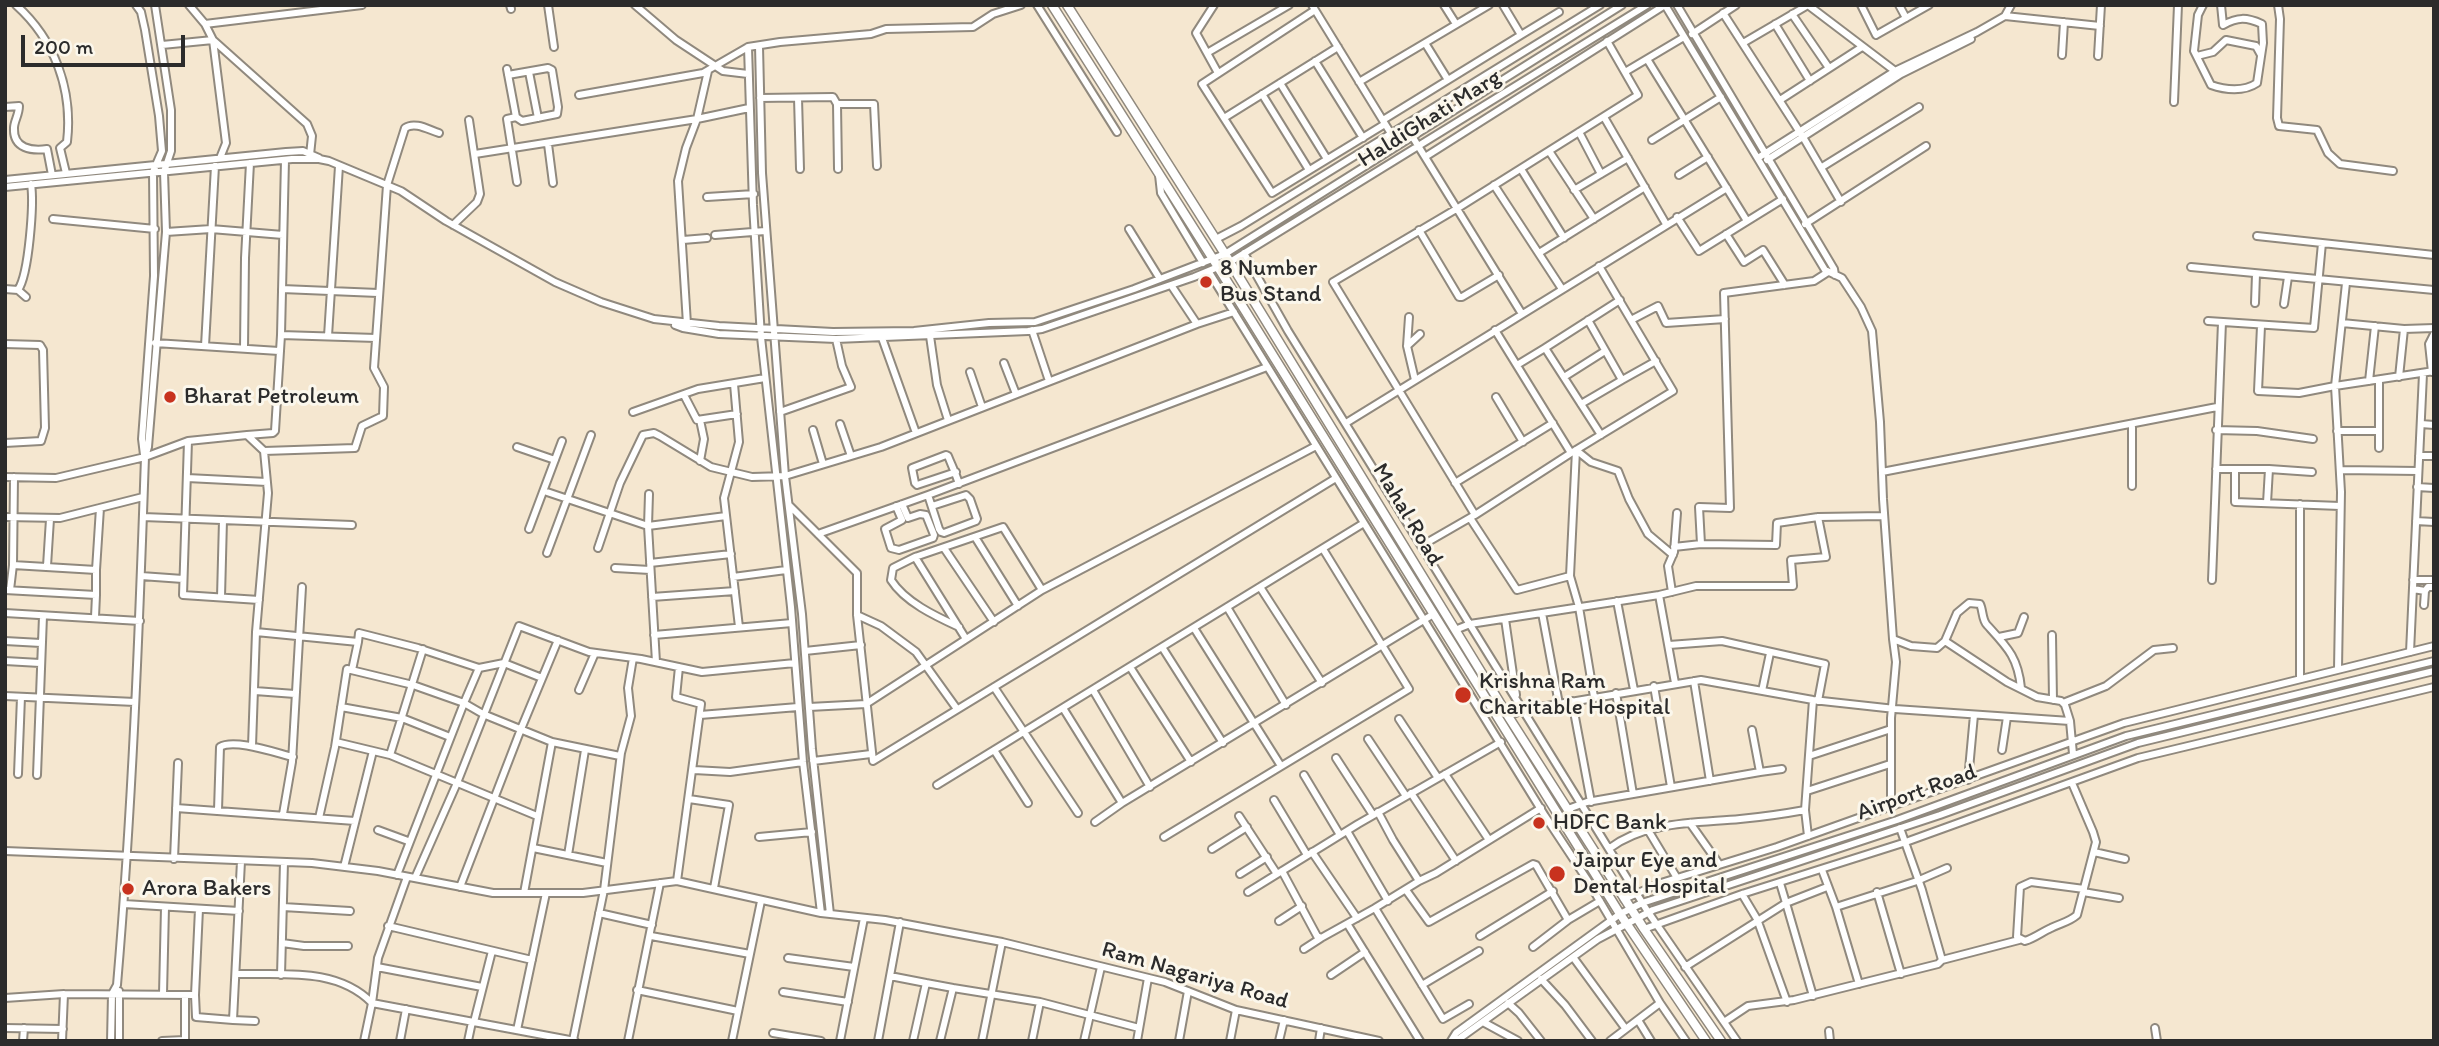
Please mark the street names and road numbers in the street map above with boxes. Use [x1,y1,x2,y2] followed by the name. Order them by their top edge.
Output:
[1353,64,1507,174] street label: HaldiGhati Marg
[1366,459,1448,571] street label: Mahal Road
[1853,759,1981,827] street label: Airport Road
[1098,936,1292,1016] street label: Ram Nagariya Road

